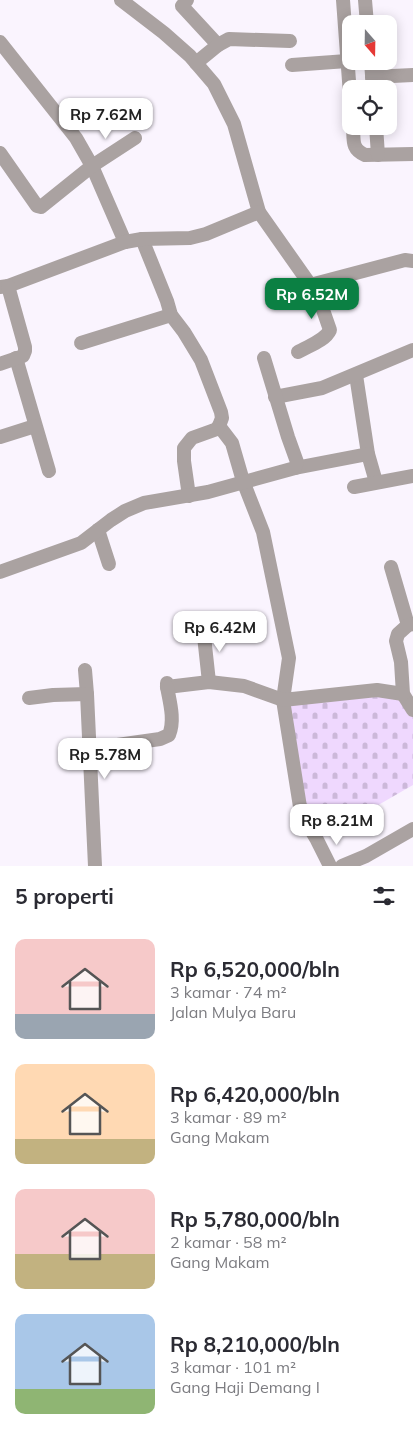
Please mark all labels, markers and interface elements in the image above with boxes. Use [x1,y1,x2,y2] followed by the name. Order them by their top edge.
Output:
[342,15,398,70] north arrow
[342,15,397,135] map controls
[342,80,397,135] button: locate
[54,98,158,140] pin: Rp 7.62M
[70,104,142,124] text: Rp 7.62M
[260,278,364,320] pin: Rp 6.52M
[276,284,348,304] text: Rp 6.52M
[168,610,272,653] pin: Rp 6.42M
[184,617,256,637] text: Rp 6.42M
[53,738,157,780] pin: Rp 5.78M
[69,744,141,764] text: Rp 5.78M
[285,804,389,846] pin: Rp 8.21M
[301,810,373,830] text: Rp 8.21M
[370,882,398,910] icon: filters
[15,883,114,909] text: 5 properti
[170,956,340,982] text: Rp 6,520,000/bln
[55,959,115,1019] icon: home
[170,982,287,1002] text: 3 kamar · 74 m²
[170,1002,296,1022] text: Jalan Mulya Baru
[170,1081,340,1107] text: Rp 6,420,000/bln
[55,1084,115,1144] icon: home
[170,1107,287,1127] text: 3 kamar · 89 m²
[170,1127,270,1147] text: Gang Makam
[170,1206,340,1232] text: Rp 5,780,000/bln
[55,1209,115,1269] icon: home
[170,1232,287,1252] text: 2 kamar · 58 m²
[170,1252,270,1272] text: Gang Makam
[170,1331,340,1357] text: Rp 8,210,000/bln
[55,1334,115,1394] icon: home
[170,1357,296,1377] text: 3 kamar · 101 m²
[170,1377,320,1397] text: Gang Haji Demang I

